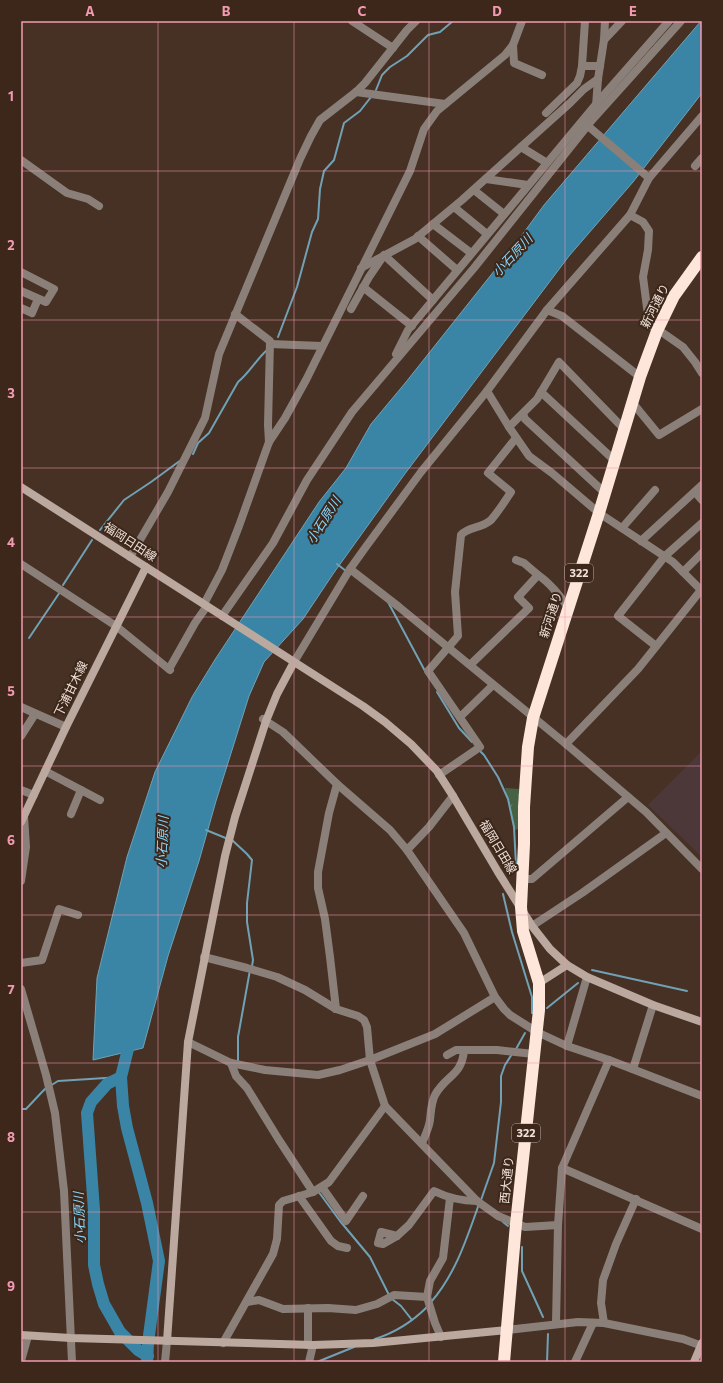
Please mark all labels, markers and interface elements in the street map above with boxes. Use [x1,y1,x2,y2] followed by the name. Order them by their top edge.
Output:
[85,3,95,19] text: A
[222,3,231,19] text: B
[358,3,367,19] text: C
[492,3,502,19] text: D
[629,3,637,19] text: E
[8,88,14,104] text: 1
[488,229,537,279] water label: 小石原川
[7,237,15,253] text: 2
[637,281,671,330] street label: 新河通り
[7,385,15,401] text: 3
[302,492,345,546] water label: 小石原川
[102,519,160,563] street label: 福岡日田線
[7,534,15,550] text: 4
[565,564,593,582] road number: 322
[536,590,564,640] street label: 新河通り
[51,659,90,719] street label: 下浦甘木線
[7,683,15,699] text: 5
[153,814,171,868] water label: 小石原川
[477,817,520,876] street label: 福岡日田線
[7,832,15,848] text: 6
[7,981,15,997] text: 7
[512,1124,540,1142] road number: 322
[7,1129,15,1145] text: 8
[497,1155,515,1205] street label: 西大通り
[70,1190,88,1244] water label: 小石原川
[7,1278,15,1294] text: 9

